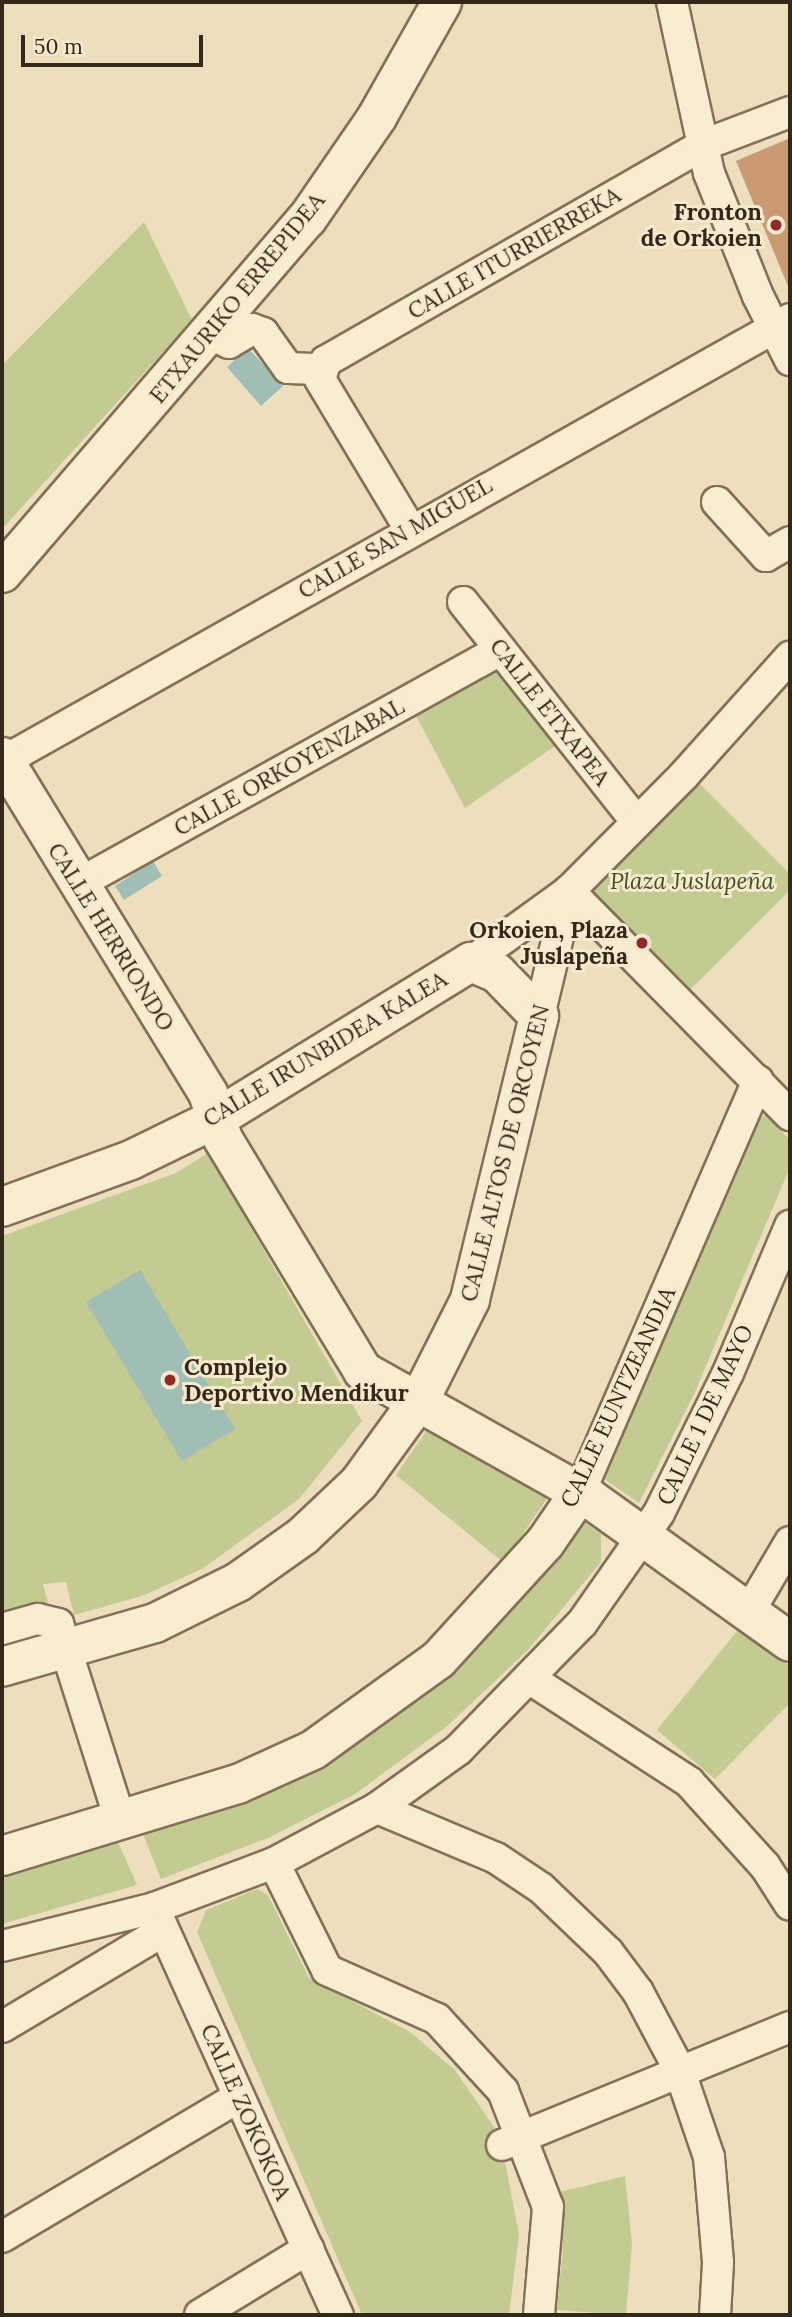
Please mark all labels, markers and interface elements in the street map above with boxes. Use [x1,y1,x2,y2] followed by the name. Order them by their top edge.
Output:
[24,21,206,65] scale bar
[34,33,83,60] text: 50 m
[403,181,625,325] street label: CALLE ITURRIERREKA
[144,187,330,409] street label: ETXAURIKO ERREPIDEA
[641,198,762,252] place label: Fronton de Orkoien
[768,217,784,233] marker: Fronton de Orkoien
[293,471,497,605] street label: CALLE SAN MIGUEL
[484,633,616,791] street label: CALLE ETXAPEA
[169,692,409,842] street label: CALLE ORKOYENZABAL
[42,838,180,1036] street label: CALLE HERRIONDO
[610,867,774,895] park label: Plaza Juslapeña
[469,916,628,970] place label: Orkoien, Plaza Juslapeña
[634,935,650,951] marker: Orkoien, Plaza Juslapeña
[198,965,452,1133] street label: CALLE IRUNBIDEA KALEA
[455,1001,555,1305] street label: CALLE ALTOS DE ORCOYEN
[555,1282,681,1512] street label: CALLE EUNTZEANDIA
[651,1320,759,1510] street label: CALLE 1 DE MAYO
[184,1353,409,1407] place label: Complejo Deportivo Mendikur
[162,1372,178,1388] marker: Complejo Deportivo Mendikur
[195,2020,297,2204] street label: CALLE ZOKOKOA

